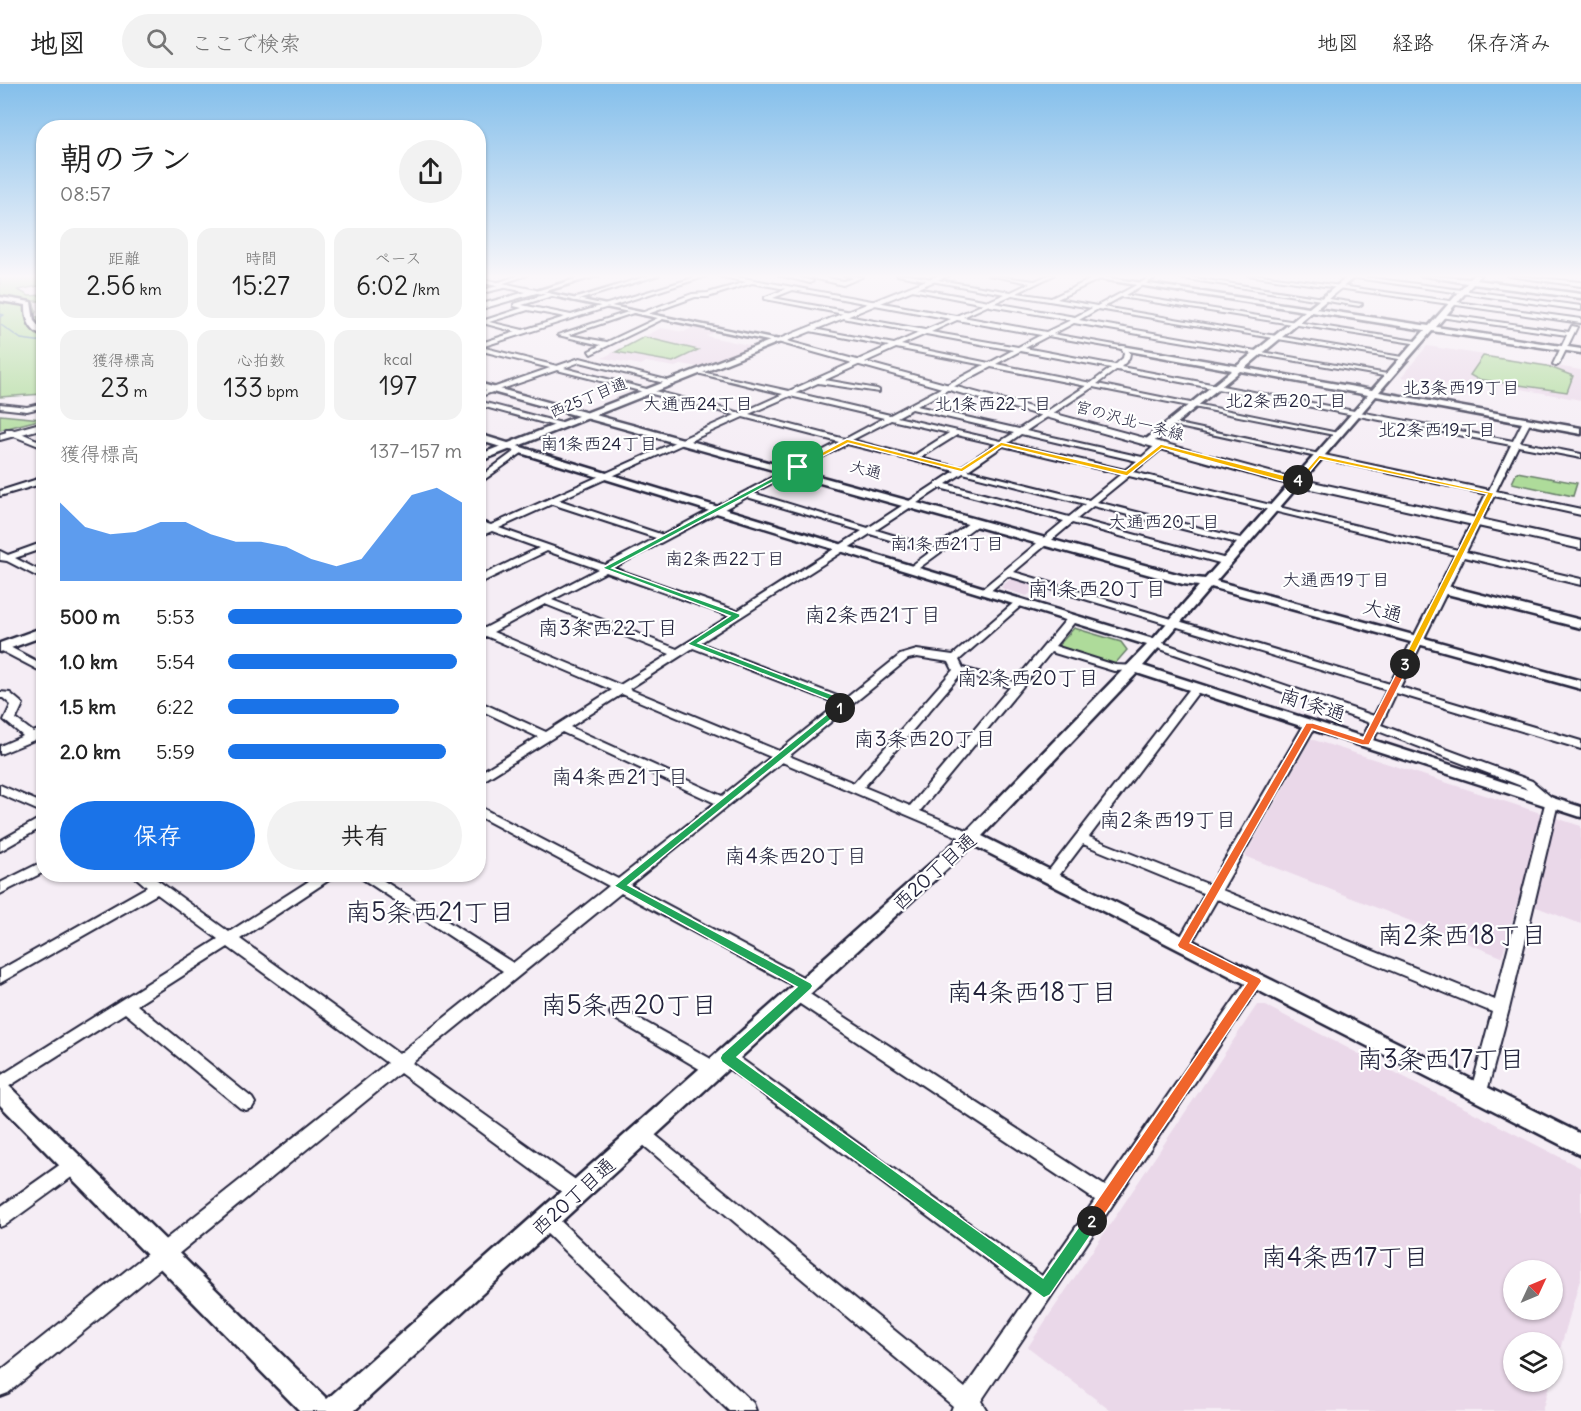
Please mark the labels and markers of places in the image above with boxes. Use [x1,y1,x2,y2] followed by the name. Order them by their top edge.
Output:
[772,441,823,492] pin
[1283,465,1313,495] pin: 4
[1390,649,1420,679] pin: 3
[825,693,855,723] pin: 1
[1077,1206,1107,1236] pin: 2

